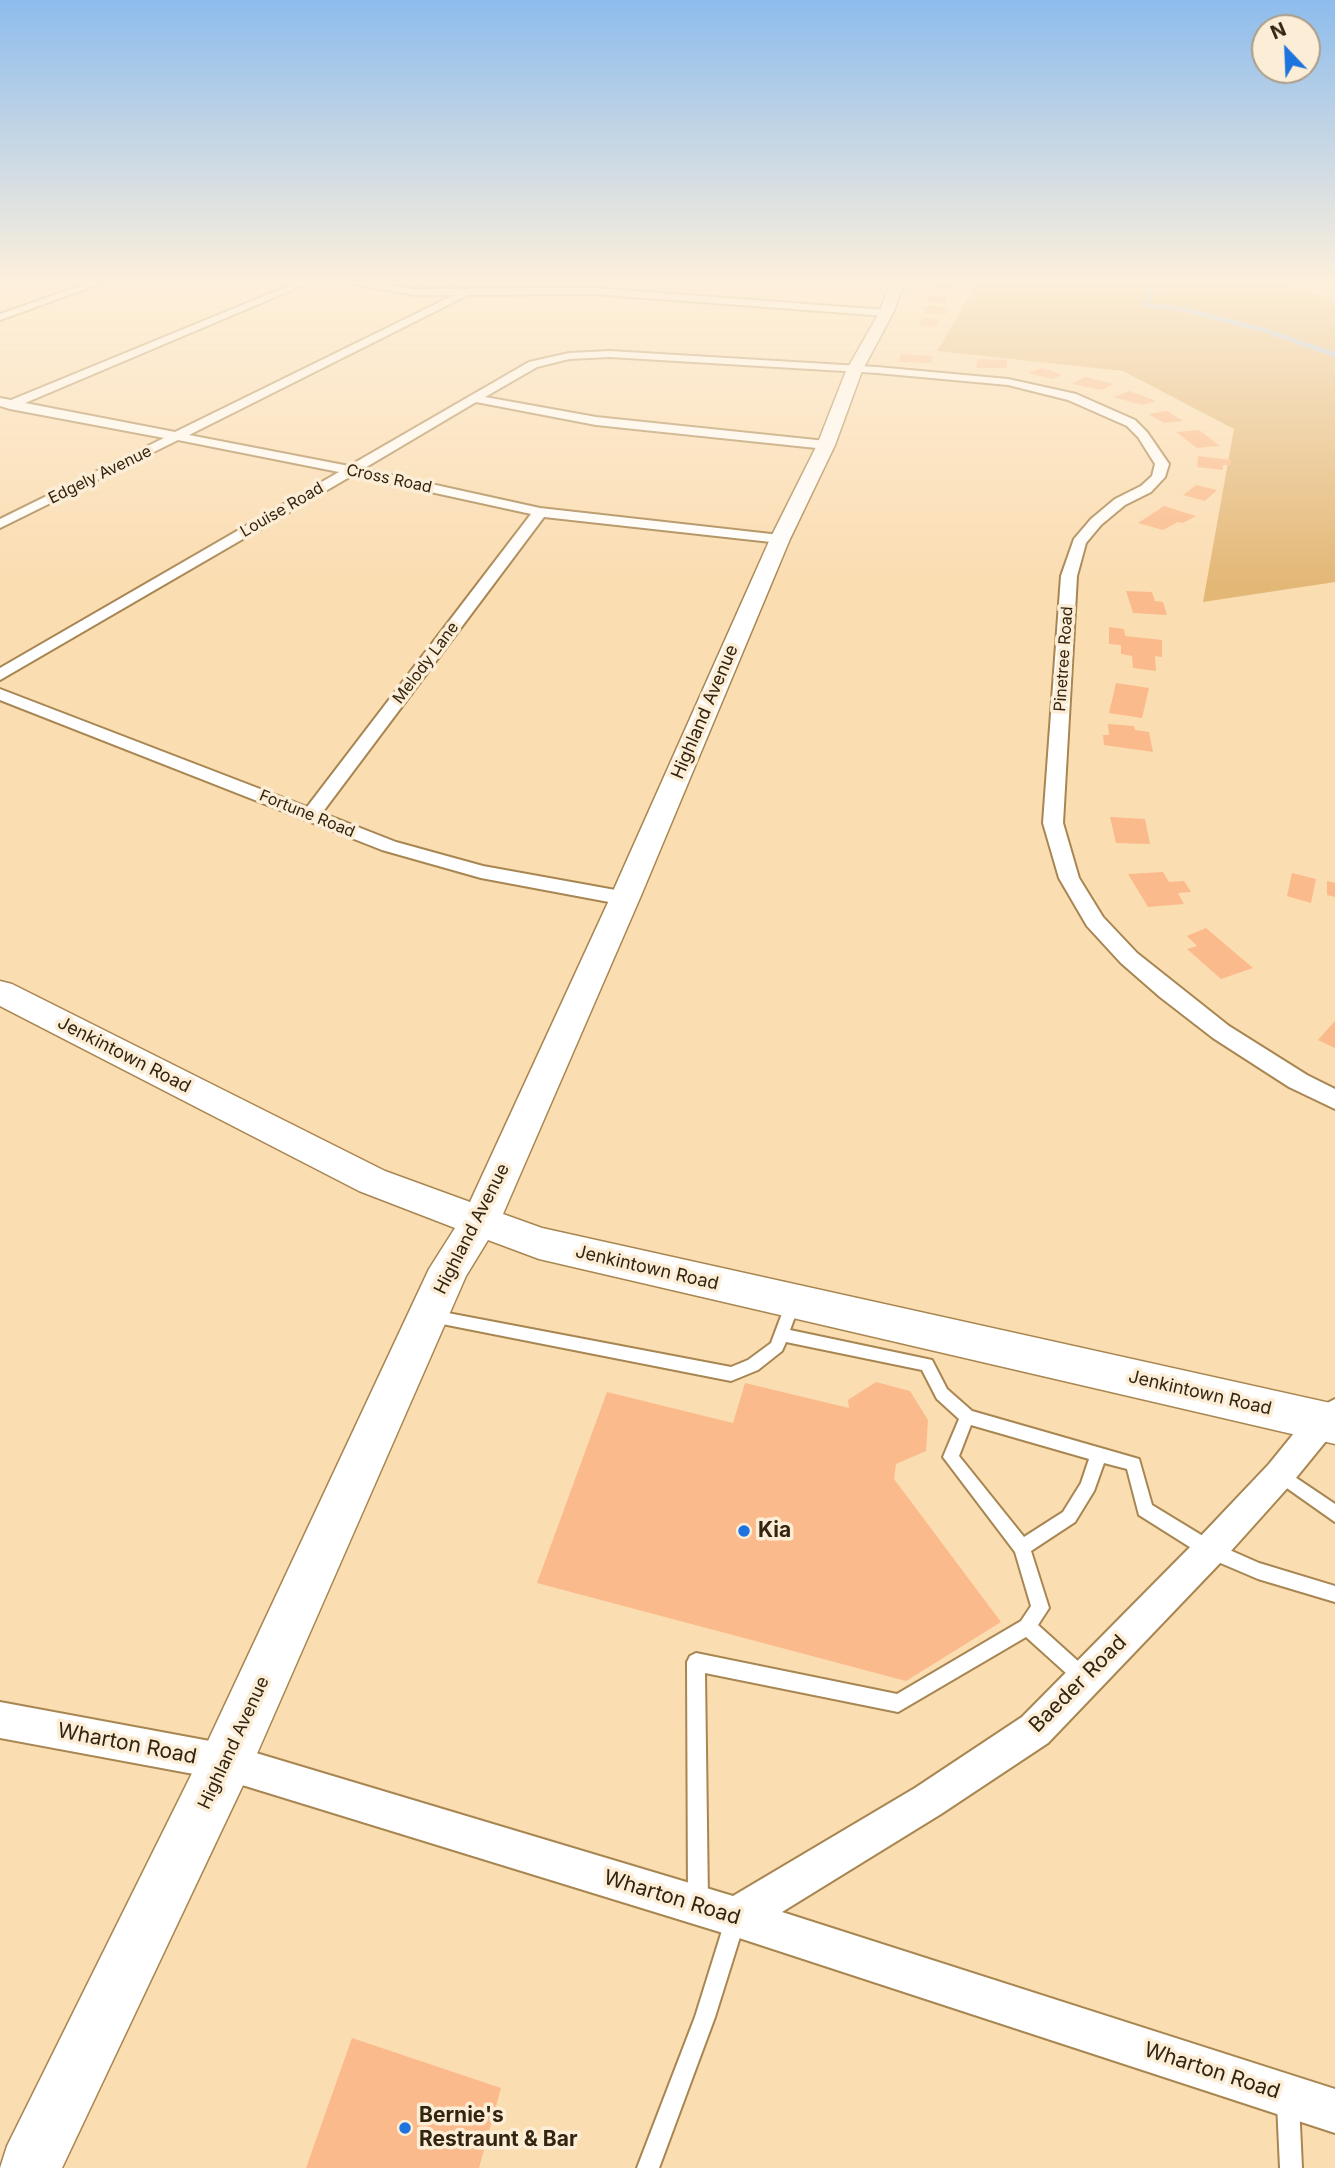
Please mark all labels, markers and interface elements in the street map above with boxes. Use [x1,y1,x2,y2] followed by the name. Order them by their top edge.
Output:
[1251,14,1321,84] north arrow
[1267,18,1290,44] text: N
[45,442,155,508] street label: Edgely Avenue
[344,461,434,497] street label: Cross Road
[237,478,327,542] street label: Louise Road
[1051,606,1077,712] street label: Pinetree Road
[389,618,463,708] street label: Melody Lane
[667,642,743,782] street label: Highland Avenue
[256,786,358,842] street label: Fortune Road
[54,1012,194,1098] street label: Jenkintown Road
[430,1160,514,1298] street label: Highland Avenue
[573,1241,721,1295] street label: Jenkintown Road
[1126,1366,1274,1420] street label: Jenkintown Road
[758,1518,791,1544] place label: Kia
[736,1523,752,1539] marker: Kia
[1024,1630,1132,1738] street label: Baeder Road
[194,1673,274,1813] street label: Highland Avenue
[55,1718,199,1770] street label: Wharton Road
[601,1865,743,1931] street label: Wharton Road
[1141,2037,1283,2105] street label: Wharton Road
[419,2103,577,2153] place label: Bernie's Restraunt & Bar
[397,2120,413,2136] marker: Bernie's Restraunt & Bar

